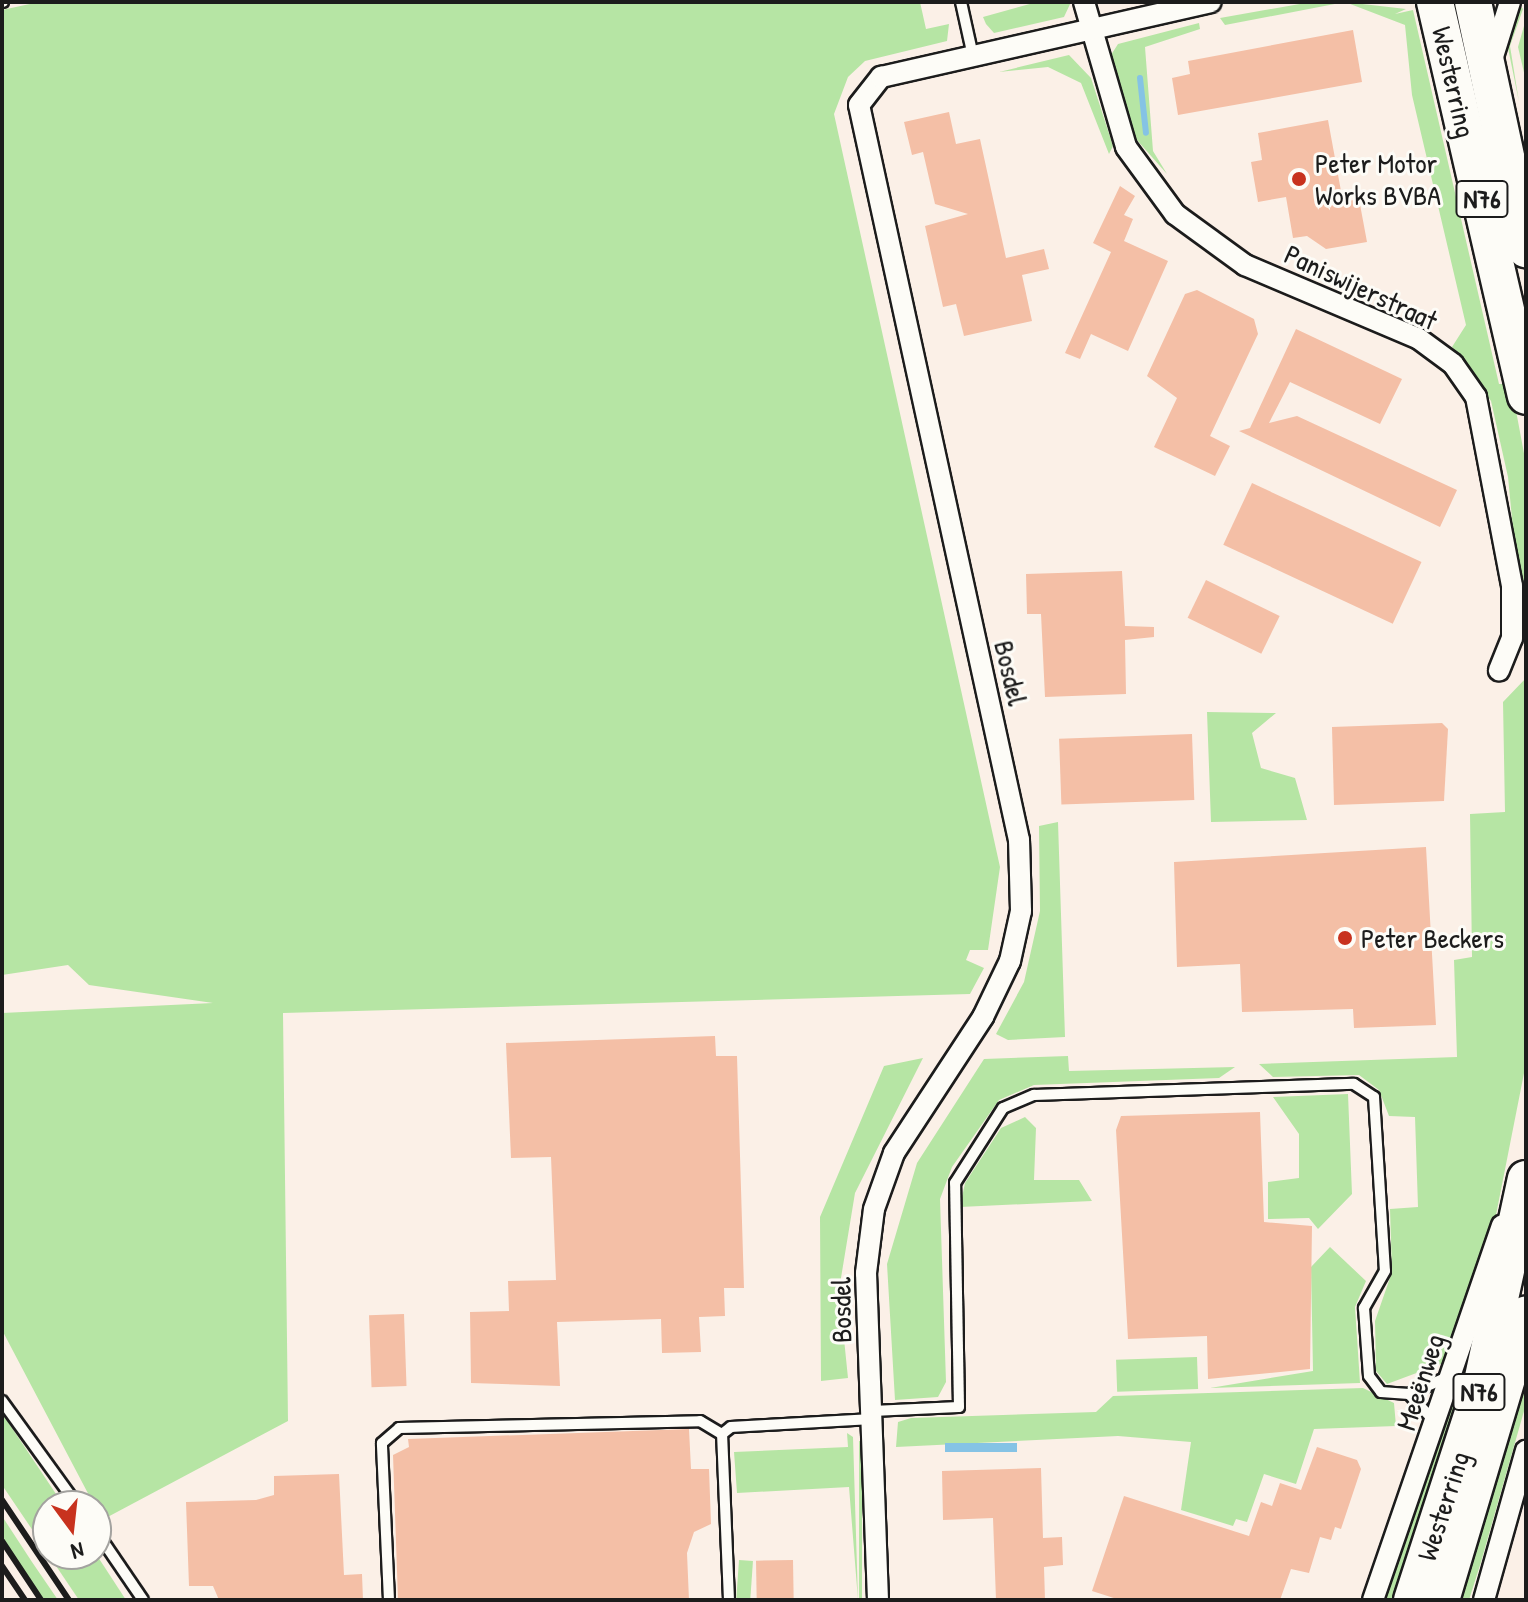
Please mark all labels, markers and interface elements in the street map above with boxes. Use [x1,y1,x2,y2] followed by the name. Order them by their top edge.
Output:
[1425,23,1483,141] street label: Westerring
[1315,146,1441,212] place label: Peter Motor Works BVBA
[1290,170,1308,188] marker: Peter Motor Works BVBA
[1454,177,1510,221] road number: N76
[1279,237,1443,337] street label: Paniswijerstraat
[987,637,1035,709] street label: Bosdel
[1361,921,1504,955] place label: Peter Beckers
[1336,929,1354,947] marker: Peter Beckers
[824,1277,858,1343] street label: Bosdel
[1389,1330,1451,1434] street label: Meeënweg
[1451,1370,1507,1414] road number: N76
[1410,1447,1476,1565] street label: Westerring
[32,1490,112,1570] north arrow
[68,1535,87,1567] text: N

